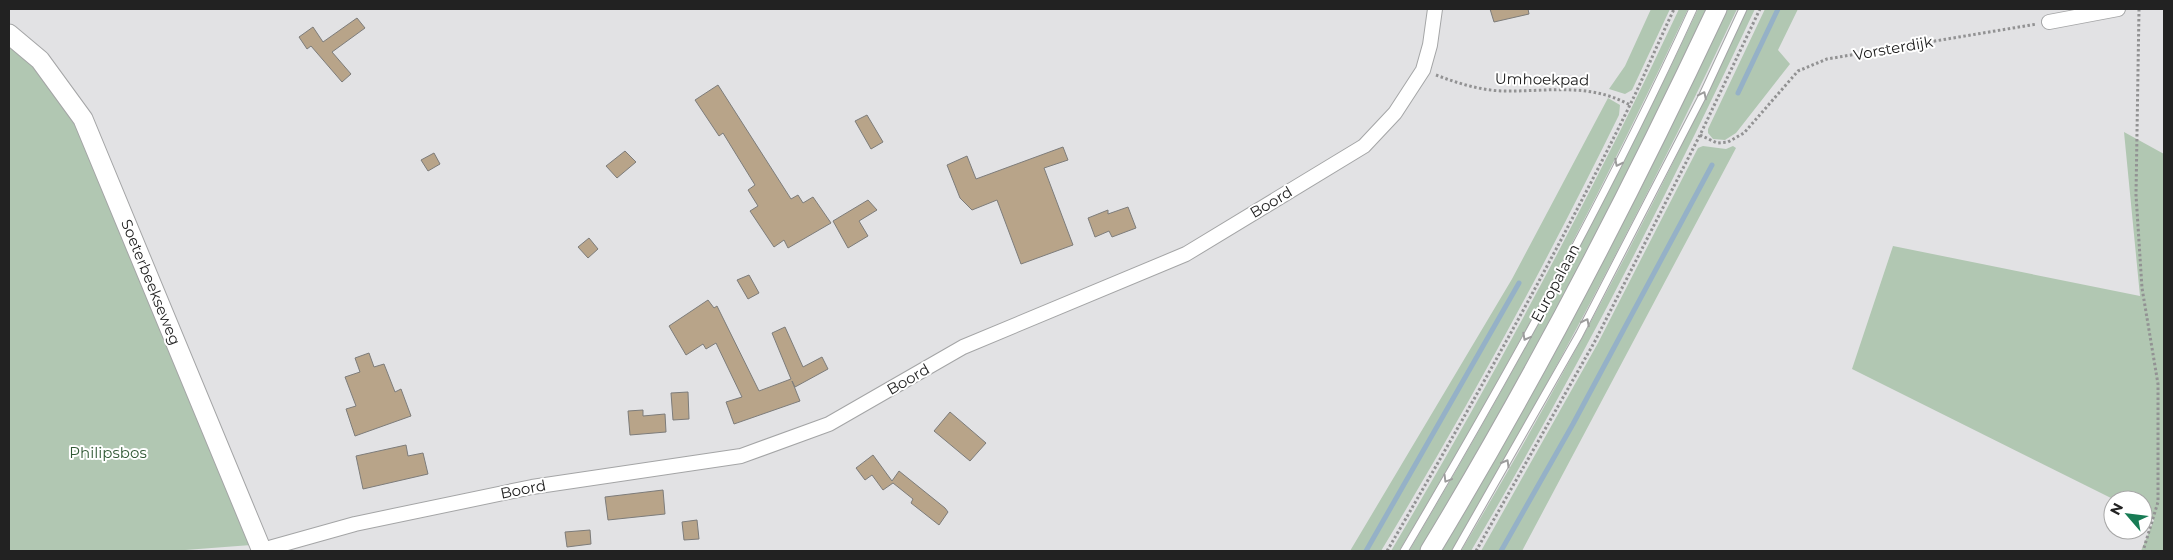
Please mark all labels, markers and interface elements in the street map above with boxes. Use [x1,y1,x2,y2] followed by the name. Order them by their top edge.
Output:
[1852,32,1934,64] street label: Vorsterdijk
[1495,69,1589,89] street label: Umhoekpad
[1697,91,1707,100] one-way arrow
[1614,157,1624,166] one-way arrow
[1246,182,1296,222] street label: Boord
[117,216,185,348] street label: Soeterbeekseweg
[1526,241,1584,325] street label: Europalaan
[1580,318,1590,327] one-way arrow
[1522,332,1532,341] one-way arrow
[883,359,933,399] street label: Boord
[69,443,147,462] park label: Philipsbos
[1500,460,1510,469] one-way arrow
[1443,474,1453,483] one-way arrow
[499,475,547,503] street label: Boord
[2103,490,2153,540] north arrow
[2106,500,2127,518] text: N

